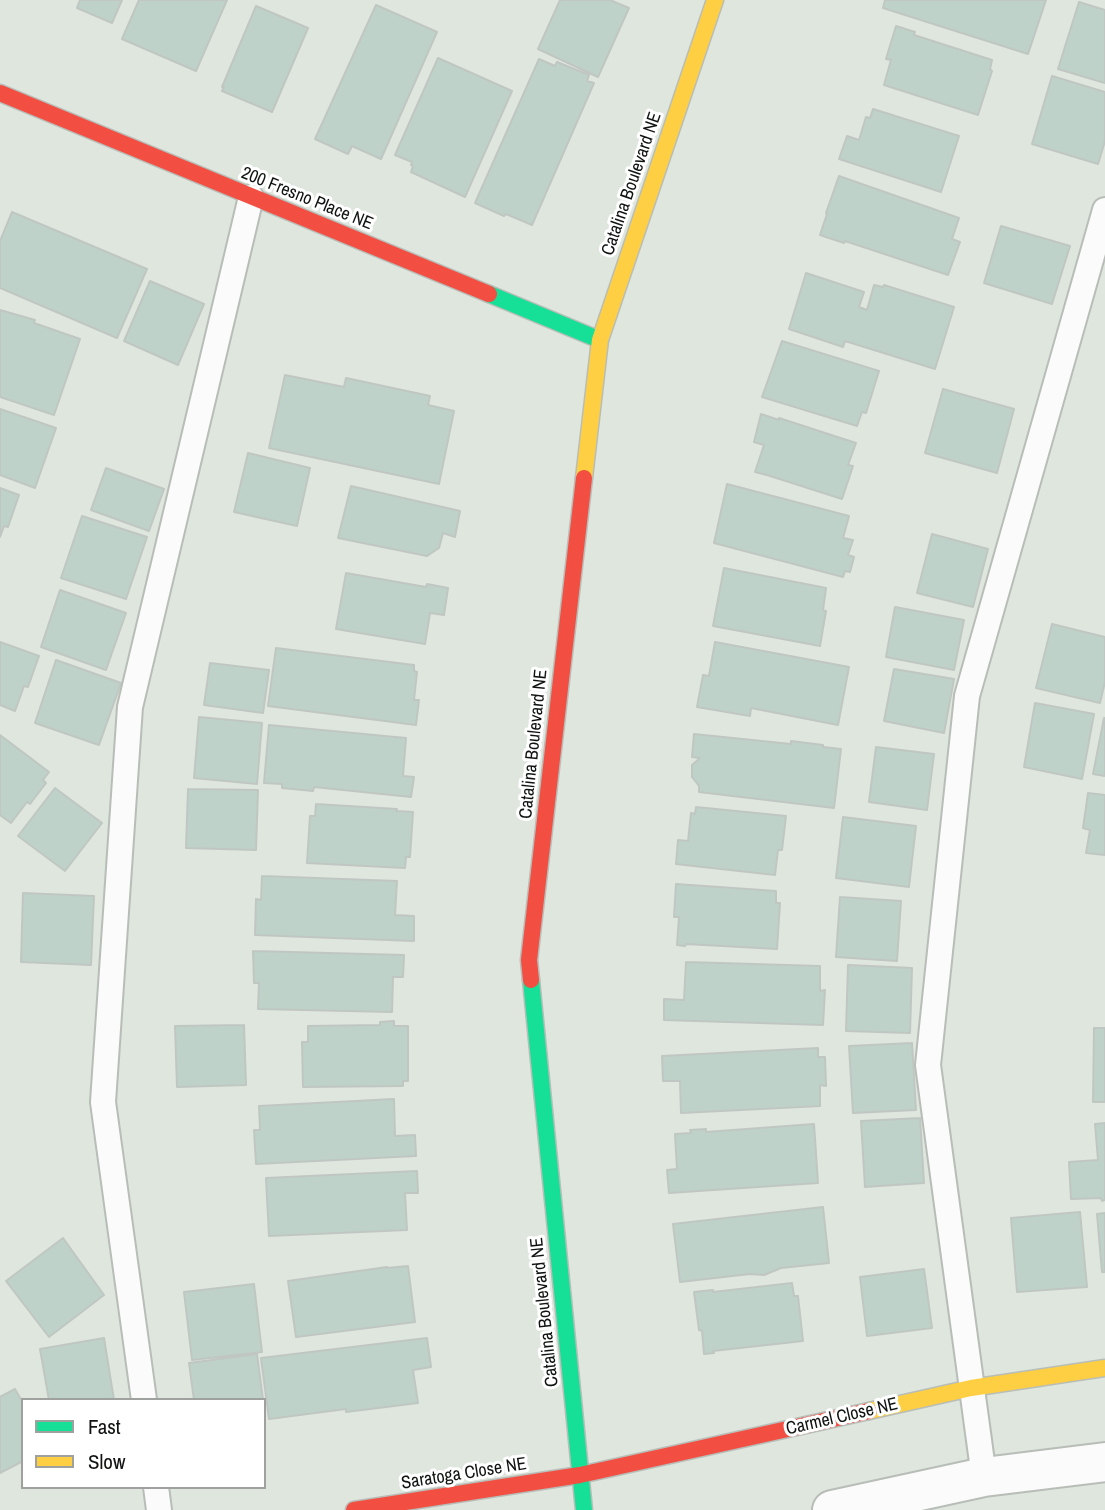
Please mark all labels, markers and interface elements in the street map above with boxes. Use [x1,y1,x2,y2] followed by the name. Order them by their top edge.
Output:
[597,110,667,258] street label: Catalina Boulevard NE
[238,163,376,235] street label: 200 Fresno Place NE
[515,668,553,820] street label: Catalina Boulevard NE
[526,1236,564,1388] street label: Catalina Boulevard NE
[784,1394,900,1440] street label: Carmel Close NE
[21,1398,266,1489] legend
[88,1412,121,1441] text: Fast
[88,1447,125,1476] text: Slow
[400,1453,528,1495] street label: Saratoga Close NE

